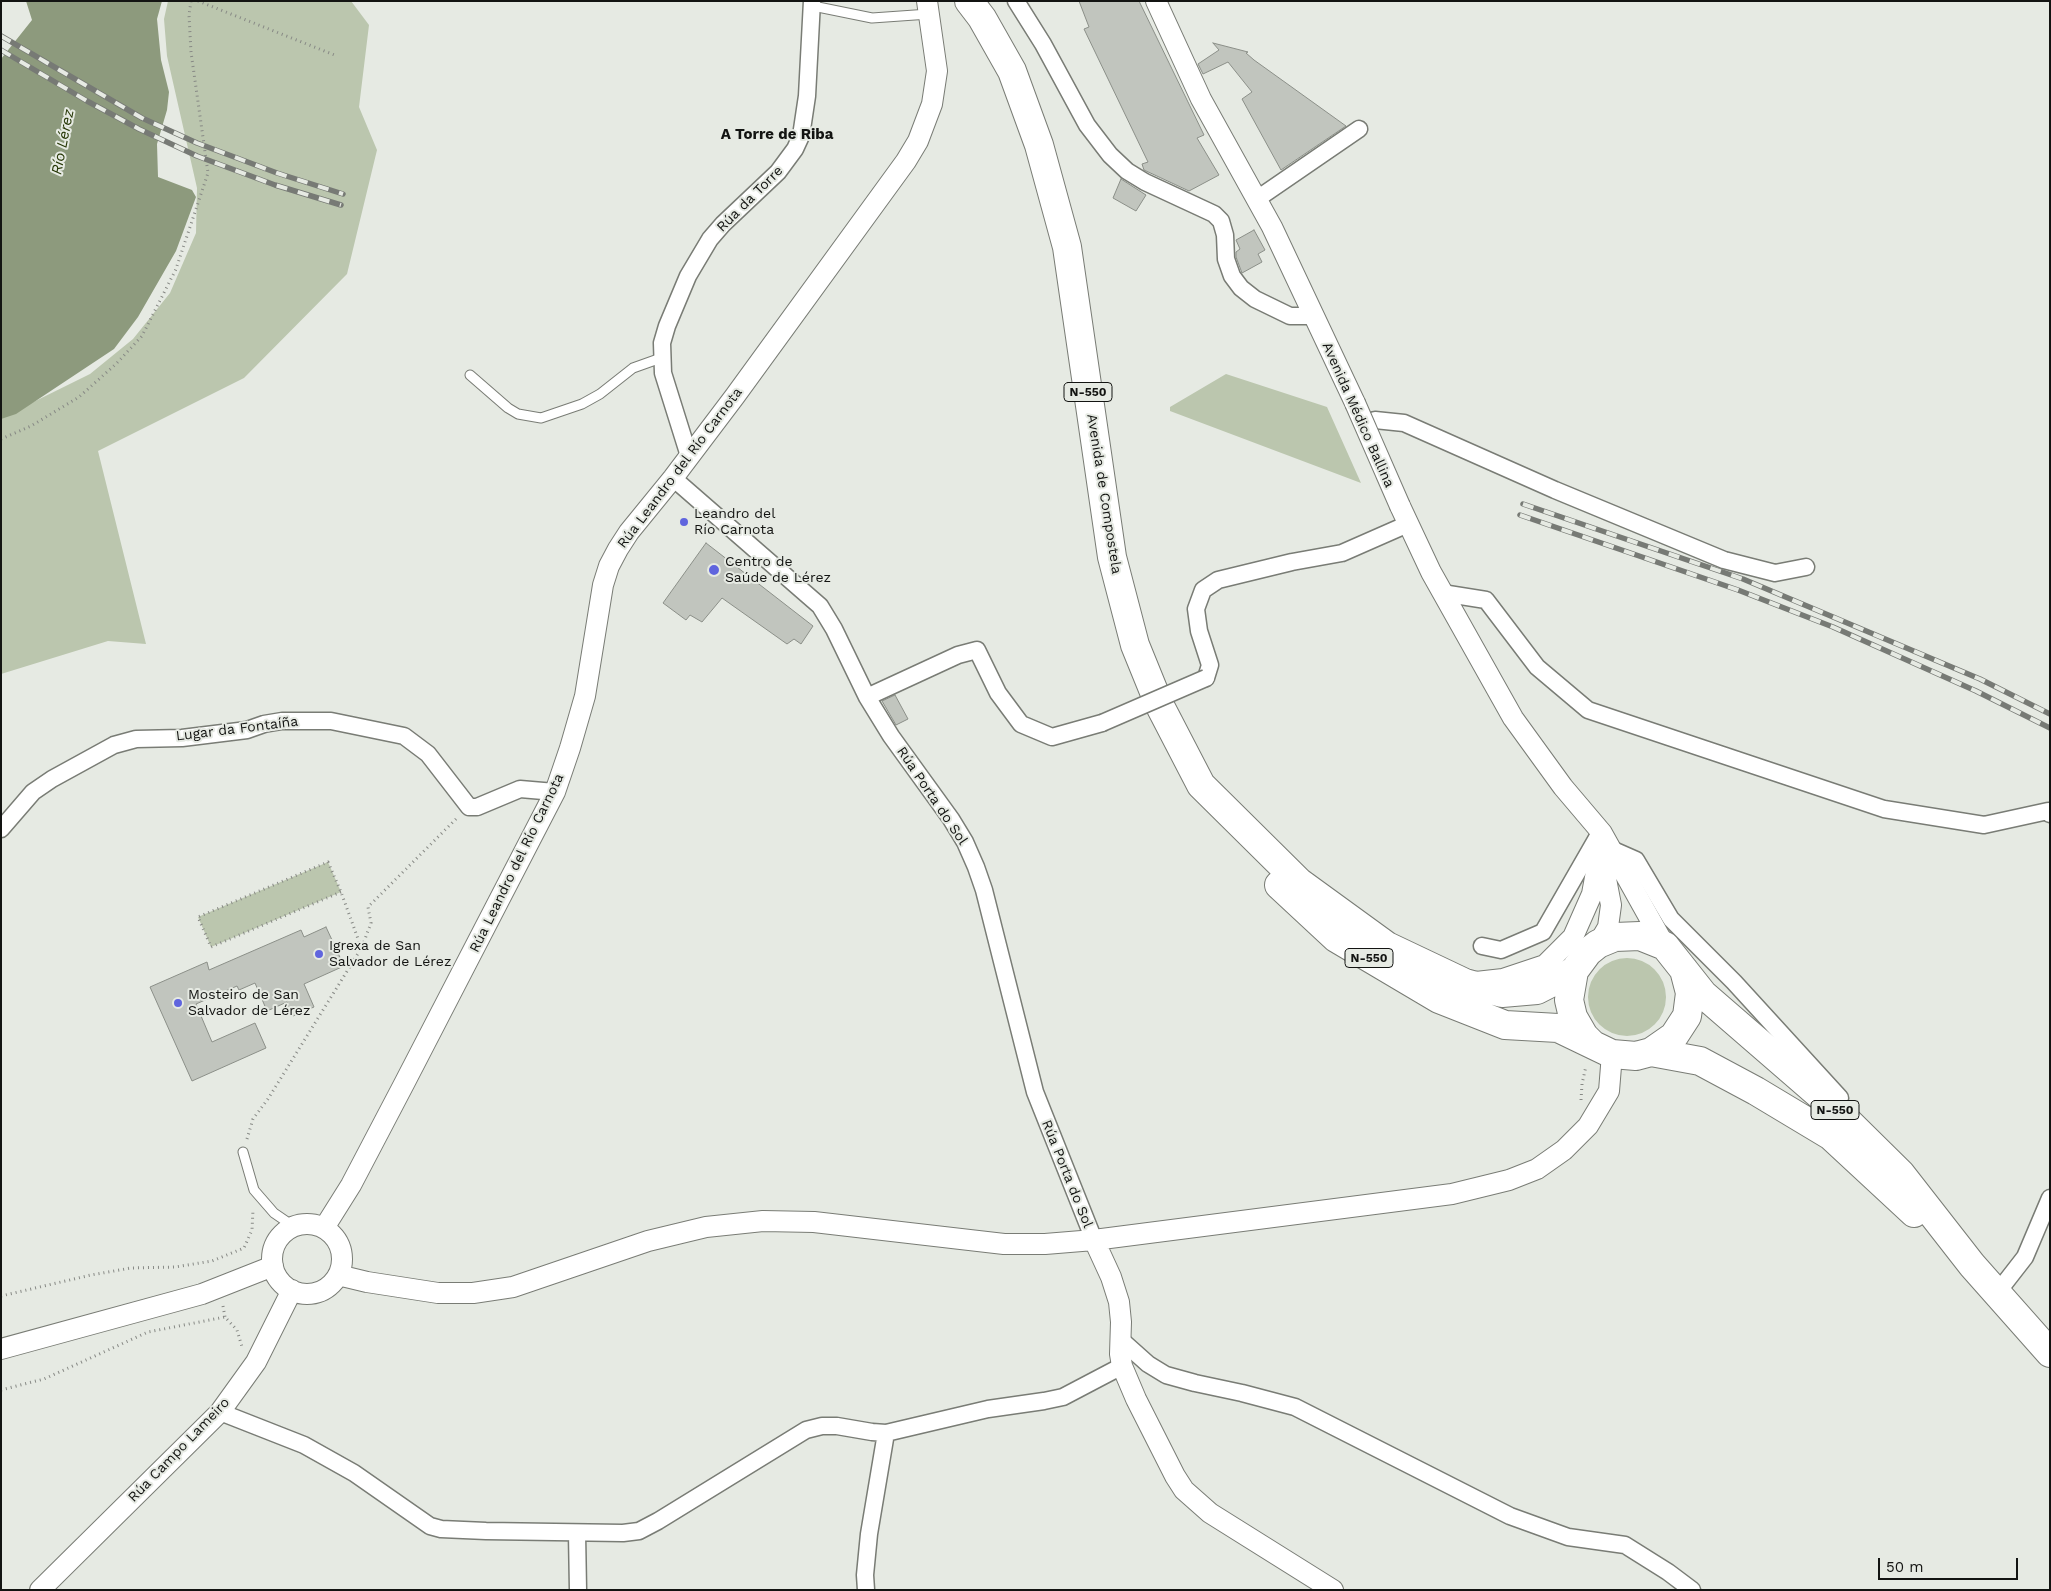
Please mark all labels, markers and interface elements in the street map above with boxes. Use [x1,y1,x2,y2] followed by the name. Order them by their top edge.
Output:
[48,108,78,176] water label: Río Lérez
[721,126,833,144] district label: A Torre de Riba
[713,162,787,236] street label: Rúa da Torre
[1318,340,1398,490] street label: Avenida Médico Ballina
[1064,382,1112,402] road number: N-550
[614,384,746,552] street label: Rúa Leandro del Río Carnota
[1083,413,1125,575] street label: Avenida de Compostela
[694,506,775,538] place label: Leandro del Río Carnota
[678,516,690,528] marker: Leandro del Río Carnota
[725,554,831,586] place label: Centro de Saúde de Lérez
[707,563,721,577] marker: Centro de Saúde de Lérez
[175,713,299,745] street label: Lugar da Fontaíña
[893,744,971,848] street label: Rúa Porta do Sol
[466,771,568,955] street label: Rúa Leandro del Río Carnota
[329,938,451,970] place label: Igrexa de San Salvador de Lérez
[313,948,325,960] marker: Igrexa de San Salvador de Lérez
[1345,948,1393,968] road number: N-550
[188,987,310,1020] place label: Mosteiro de San Salvador de Lérez
[172,997,184,1009] marker: Mosteiro de San Salvador de Lérez
[1811,1100,1859,1120] road number: N-550
[1038,1118,1096,1230] street label: Rúa Porta do Sol
[125,1394,233,1506] street label: Rúa Campo Lameiro
[1881,1548,2021,1580] scale bar
[1886,1558,1923,1576] text: 50 m

